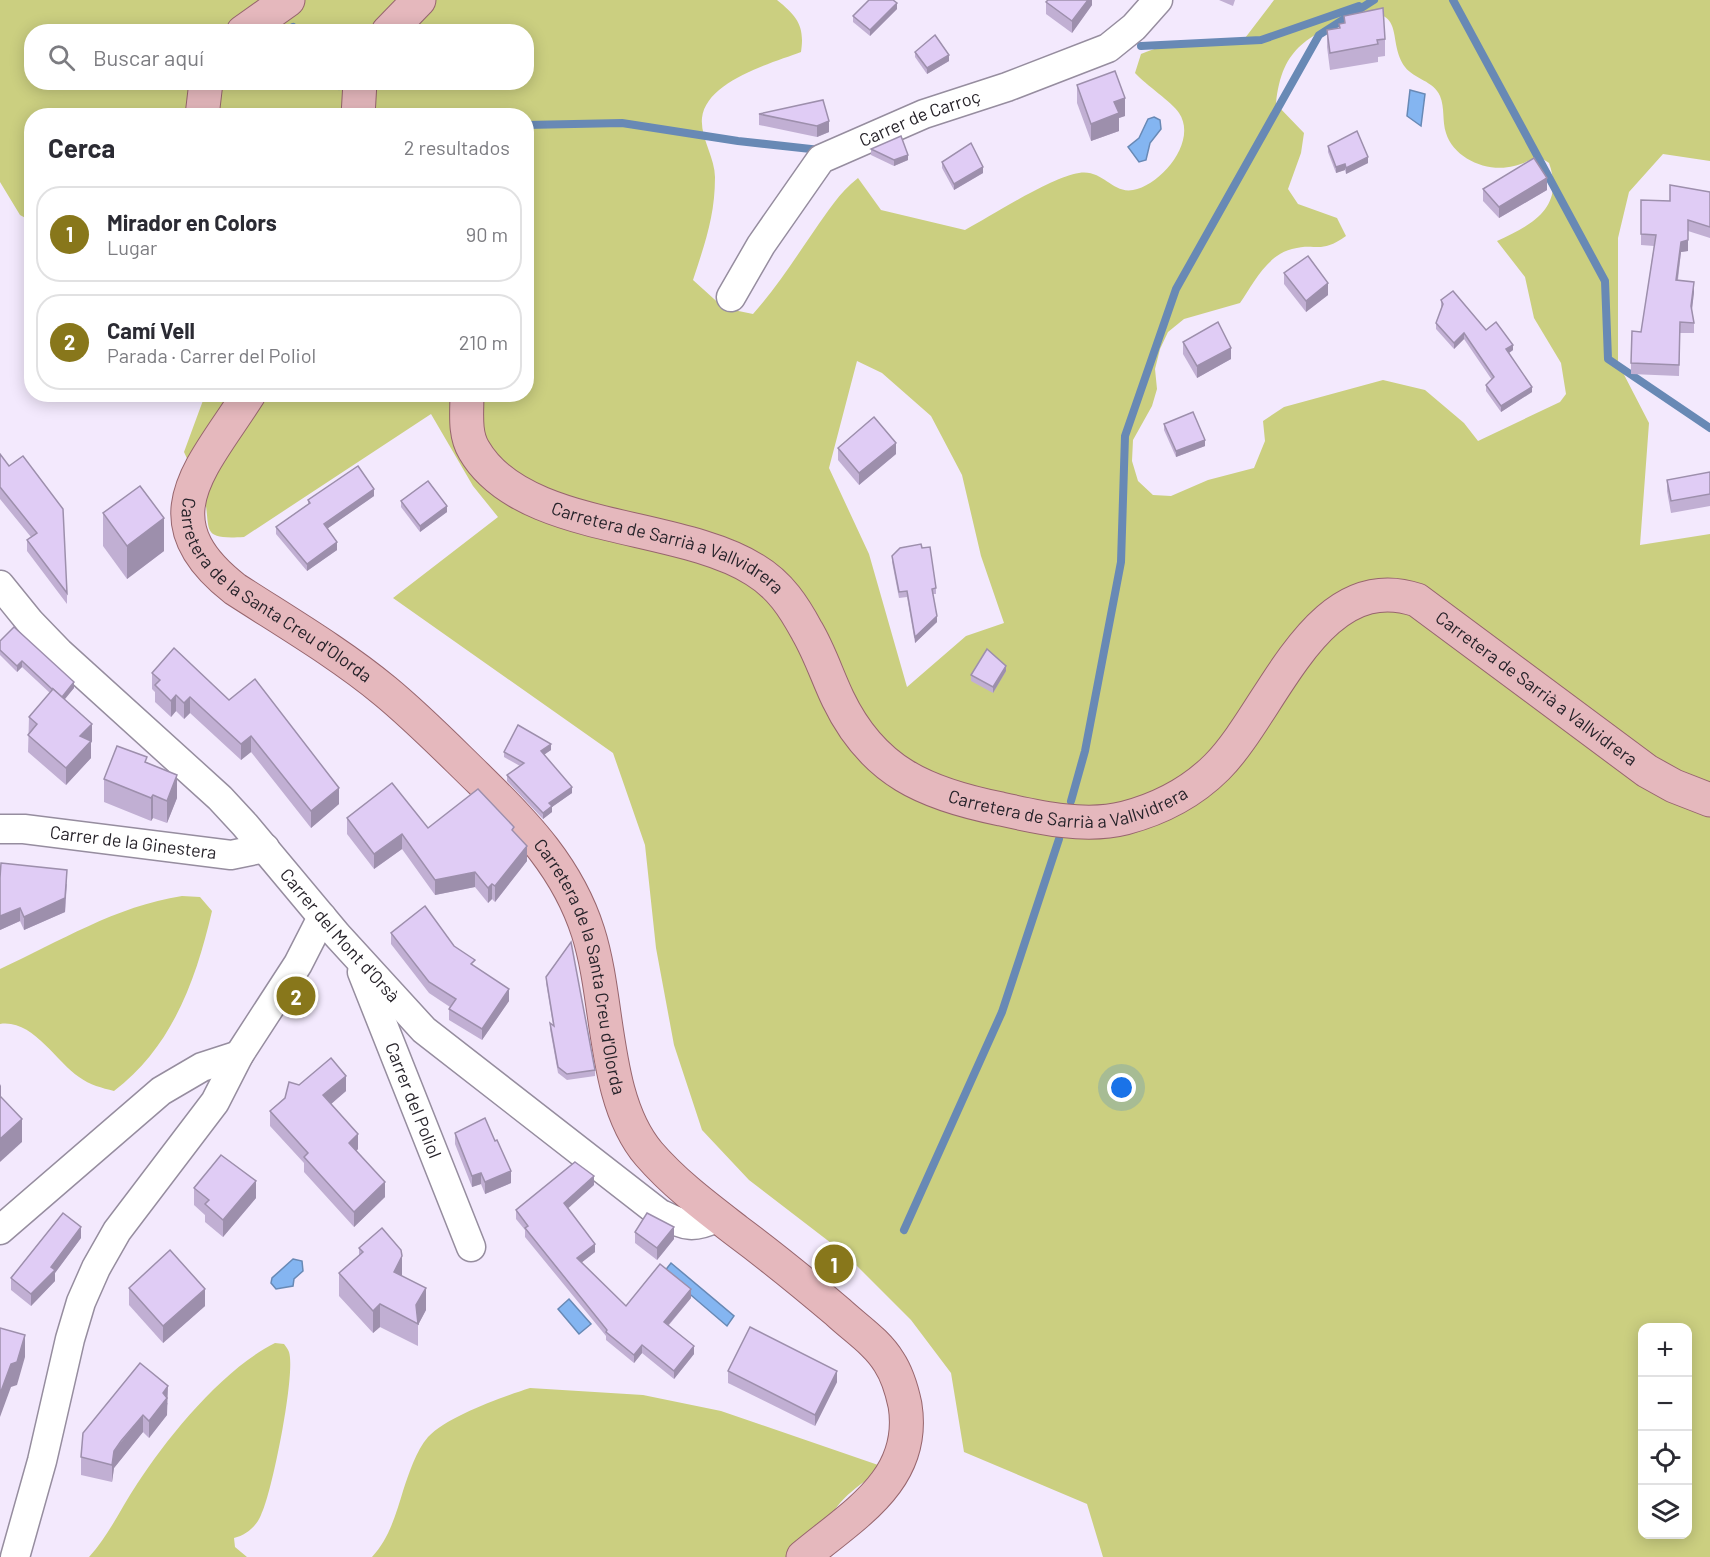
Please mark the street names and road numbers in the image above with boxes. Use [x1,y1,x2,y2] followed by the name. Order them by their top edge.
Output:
[856,84,983,151] street label: Carrer de Carroç
[178,496,377,687] street label: Carretera de la Santa Creu d'Olorda
[549,496,789,598] street label: Carretera de Sarrià a Vallvidrera
[1432,606,1642,770] street label: Carretera de Sarrià a Vallvidrera
[946,781,1191,832] street label: Carretera de Sarrià a Vallvidrera
[49,820,218,863] street label: Carrer de la Ginestera
[530,834,631,1097] street label: Carretera de la Santa Creu d'Olorda
[276,864,405,1006] street label: Carrer del Mont d'Orsà
[381,1039,447,1161] street label: Carrer del Poliol

